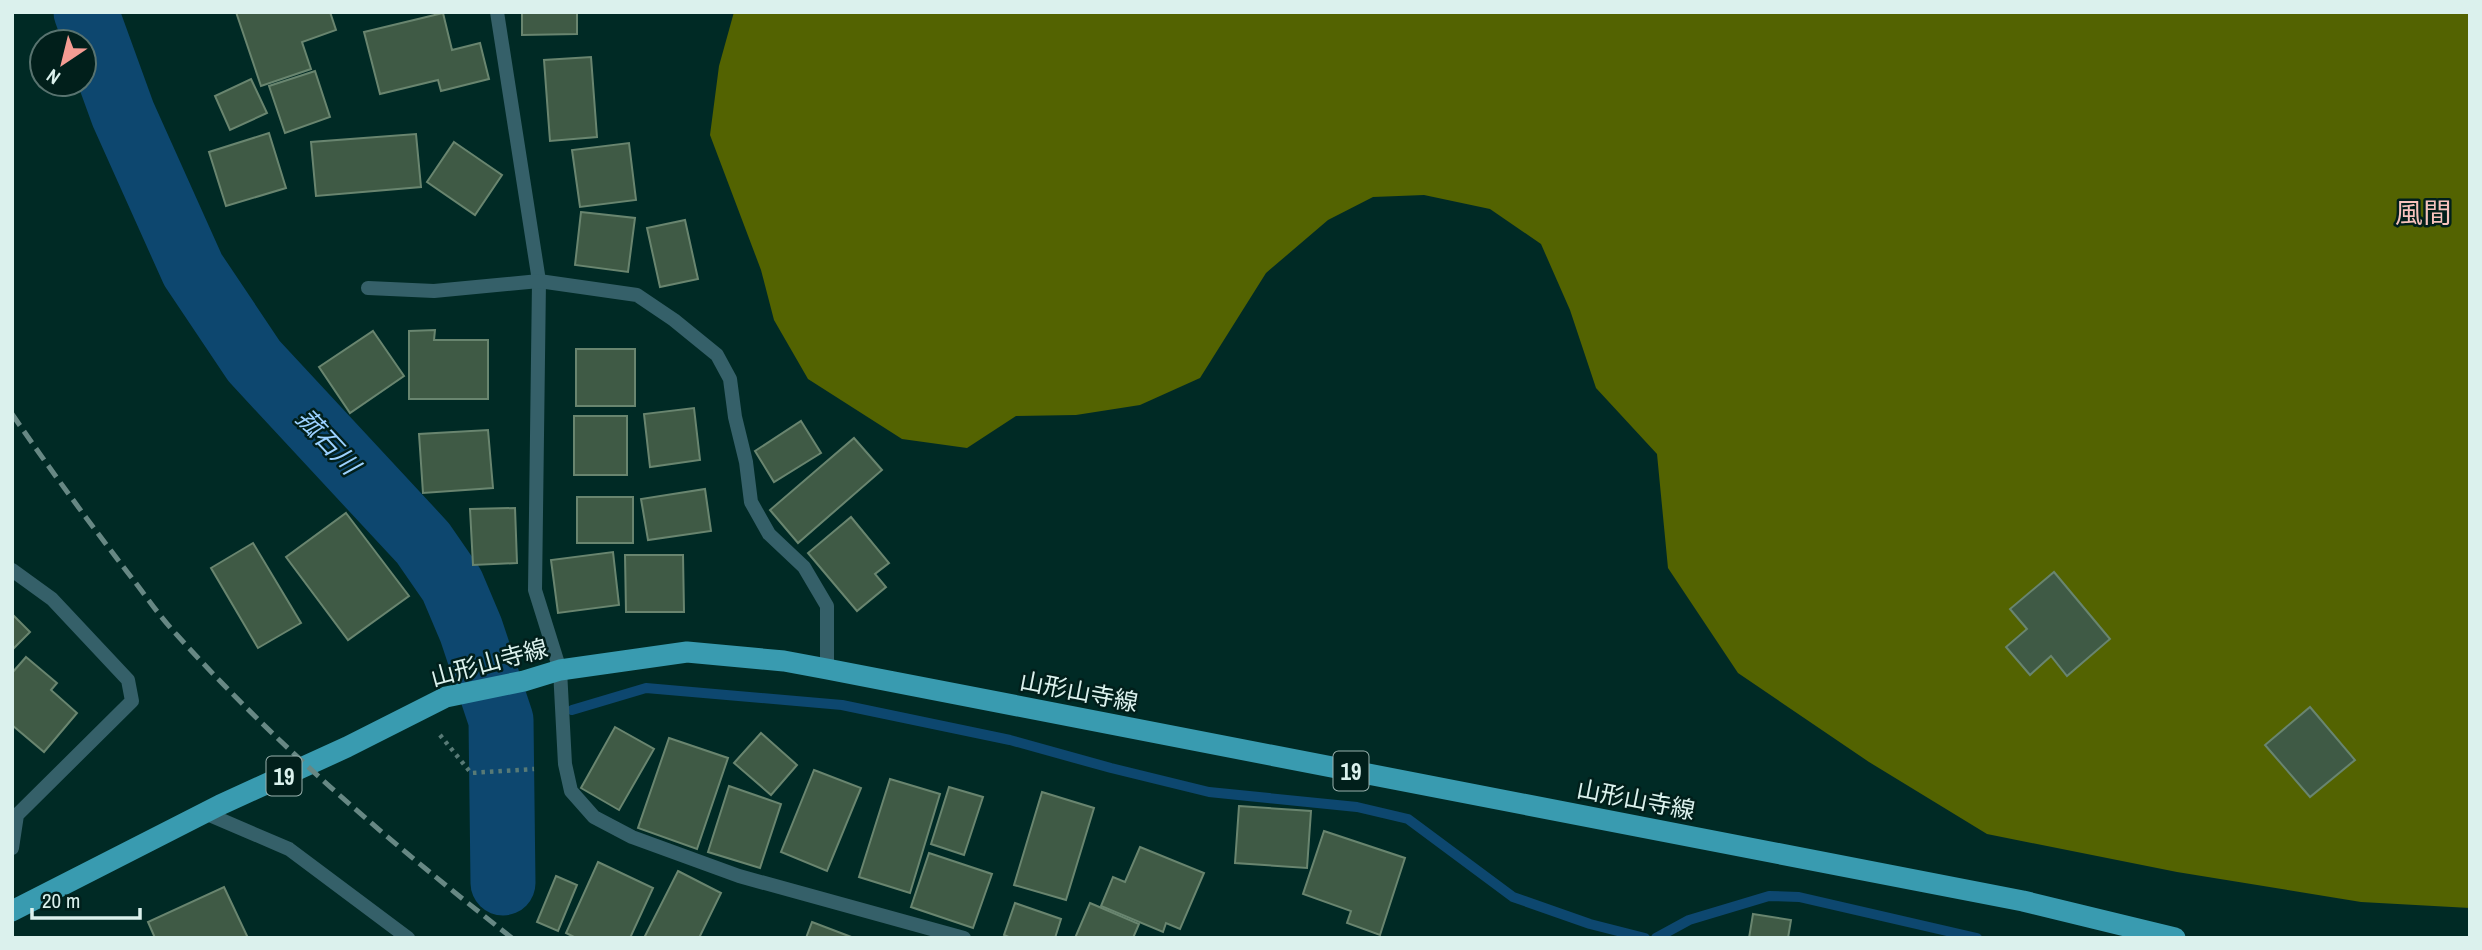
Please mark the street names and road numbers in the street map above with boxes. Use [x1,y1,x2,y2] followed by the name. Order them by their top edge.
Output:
[427,631,551,693] street label: 山形山寺線
[1017,664,1141,718] street label: 山形山寺線
[1334,751,1368,790] road number: 19
[266,756,302,796] road number: 19
[1574,772,1698,826] street label: 山形山寺線

